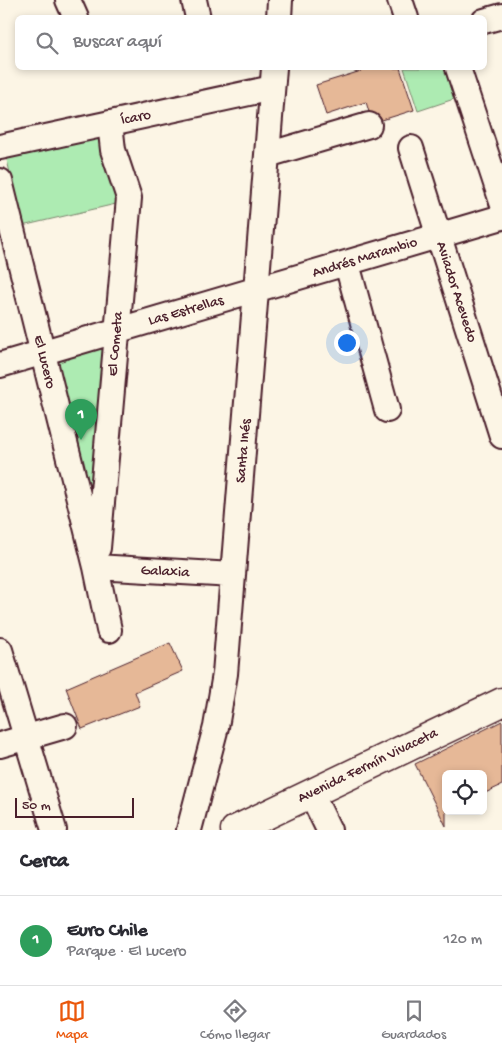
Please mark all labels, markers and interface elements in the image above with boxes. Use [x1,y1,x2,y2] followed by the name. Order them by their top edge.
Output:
[15,15,487,70] search box
[33,29,61,57] icon: search
[73,31,162,54] text: Buscar aquí
[119,106,153,130] street label: Ícaro
[310,233,420,283] street label: Andrés Marambio
[431,239,481,345] street label: Aviador Acevedo
[146,292,226,330] street label: Las Estrellas
[104,310,128,377] street label: El Cometa
[334,330,360,356] your location
[29,333,59,391] street label: El Lucero
[65,399,97,440] pin: 1
[232,418,256,484] street label: Santa Inés
[140,562,191,582] street label: Galaxia
[295,724,441,808] street label: Avenida Fermín Vivaceta
[442,770,487,815] map controls
[442,770,487,815] button: locate
[15,795,134,818] scale bar
[22,798,51,815] text: 50 m
[20,850,68,875] text: Cerca
[67,920,147,943] text: Euro Chile
[33,931,39,950] text: 1
[443,931,482,950] text: 120 m
[67,943,187,962] text: Parque · El Lucero
[56,997,88,1044] tab: Mapa
[200,997,269,1044] tab: Cómo llegar
[381,997,446,1044] tab: Guardados

